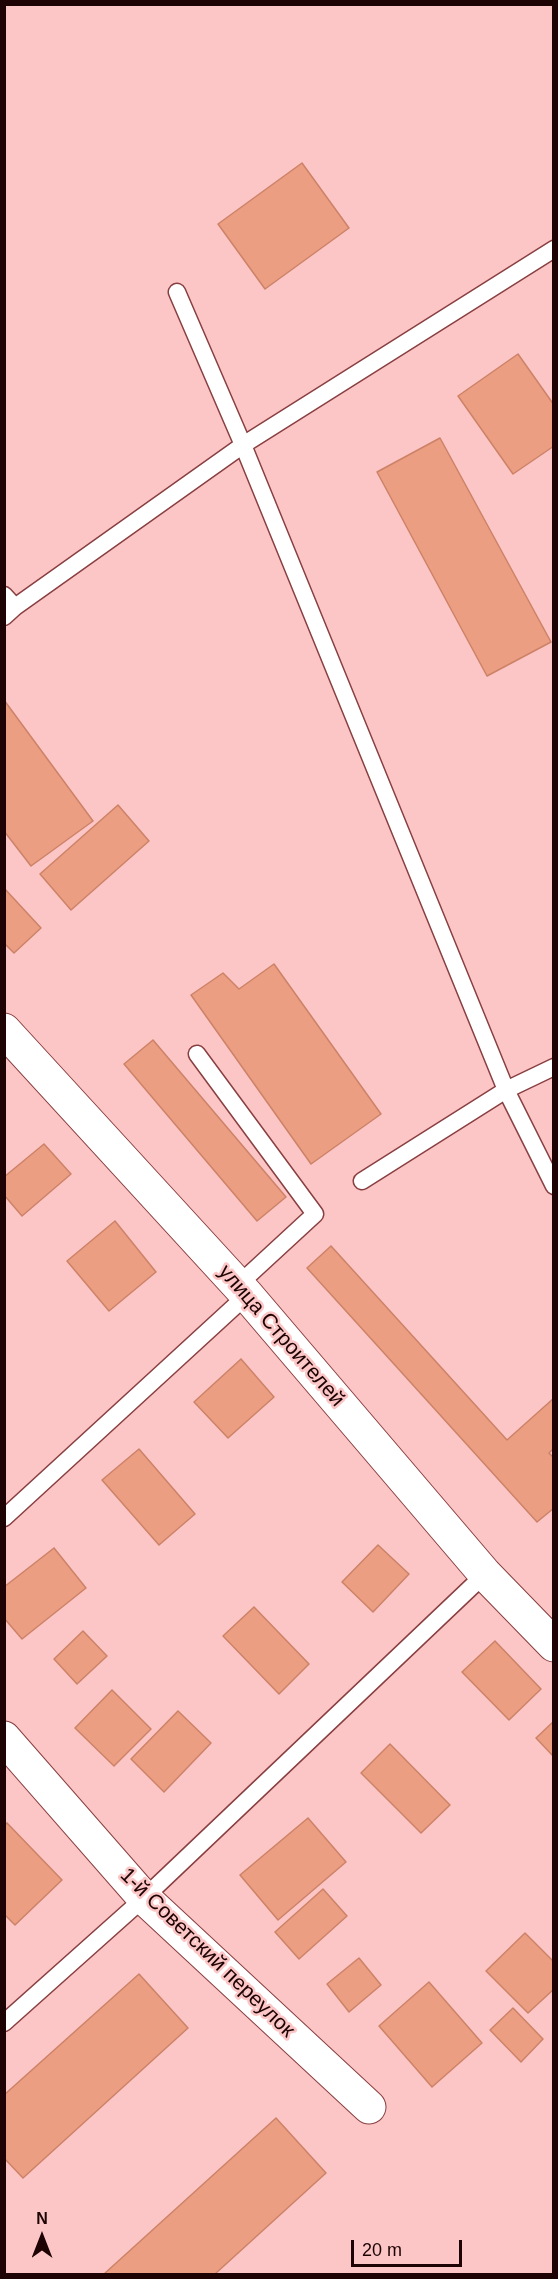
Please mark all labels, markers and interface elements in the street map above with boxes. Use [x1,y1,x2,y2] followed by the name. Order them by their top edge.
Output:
[213,1260,349,1412] street label: улица Строителей
[114,1863,300,2043] street label: 1-й Советский переулок
[12,2207,72,2267] north arrow
[36,2210,48,2227] text: N
[354,2228,465,2266] scale bar
[362,2240,402,2260] text: 20 m

